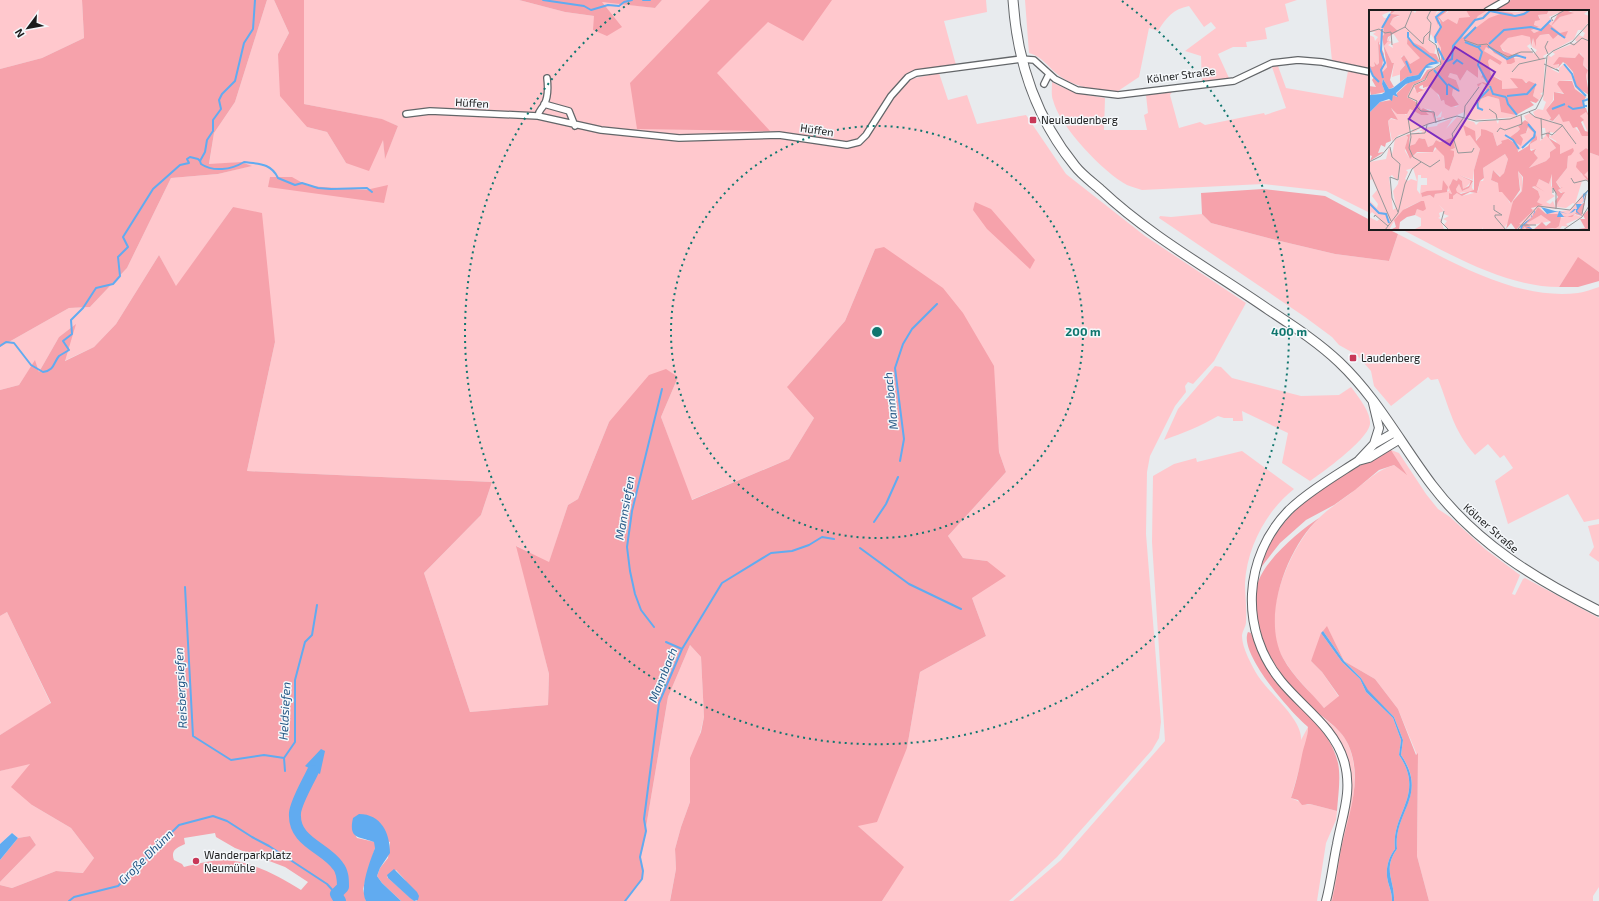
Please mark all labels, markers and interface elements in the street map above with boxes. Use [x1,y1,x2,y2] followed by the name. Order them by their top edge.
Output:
[8,8,48,48] north arrow
[1369,10,1589,230] inset map
[11,27,27,40] text: N
[1146,64,1216,85] street label: Kölner Straße
[455,95,489,110] street label: Hüffen
[1041,113,1118,126] place label: Neulaudenberg
[1028,115,1038,125] marker: Neulaudenberg
[800,121,835,138] street label: Hüffen
[1065,324,1101,338] text: 200 m
[1271,324,1307,338] text: 400 m
[870,325,884,339] centre of rings
[1361,351,1420,364] place label: Laudenberg
[1348,353,1358,363] marker: Laudenberg
[880,372,900,431] water label: Mannbach
[612,475,637,541] water label: Mannsiefen
[1461,500,1522,555] street label: Kölner Straße
[645,645,679,704] water label: Mannbach
[171,647,189,729] water label: Reisbergsiefen
[275,681,293,740] water label: Heldsiefen
[115,826,176,887] water label: Große Dhünn
[204,848,292,874] place label: Wanderparkplatz Neumühle
[191,856,201,866] marker: Wanderparkplatz Neumühle

